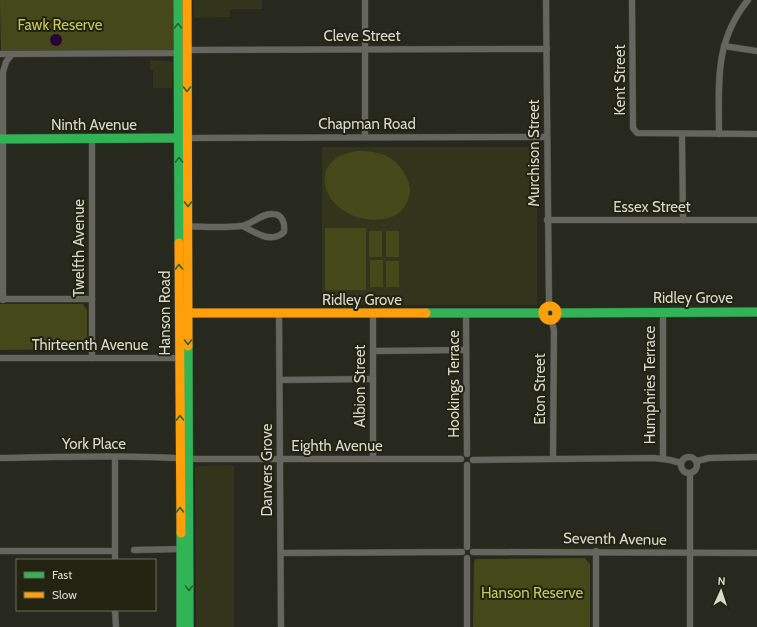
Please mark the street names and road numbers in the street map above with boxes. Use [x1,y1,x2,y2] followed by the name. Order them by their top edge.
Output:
[323,27,401,45] street label: Cleve Street
[611,45,629,115] street label: Kent Street
[525,99,543,207] street label: Murchison Street
[318,115,416,133] street label: Chapman Road
[51,116,137,134] street label: Ninth Avenue
[613,198,691,216] street label: Essex Street
[70,199,88,297] street label: Twelfth Avenue
[156,271,174,355] street label: Hanson Road
[653,289,733,307] street label: Ridley Grove
[322,291,402,309] street label: Ridley Grove
[641,325,659,444] street label: Humphries Terrace
[445,330,463,438] street label: Hookings Terrace
[32,336,149,354] street label: Thirteenth Avenue
[351,345,369,427] street label: Albion Street
[531,353,549,425] street label: Eton Street
[258,423,276,517] street label: Danvers Grove
[61,435,126,453] street label: York Place
[291,437,383,455] street label: Eighth Avenue
[563,529,667,549] street label: Seventh Avenue

